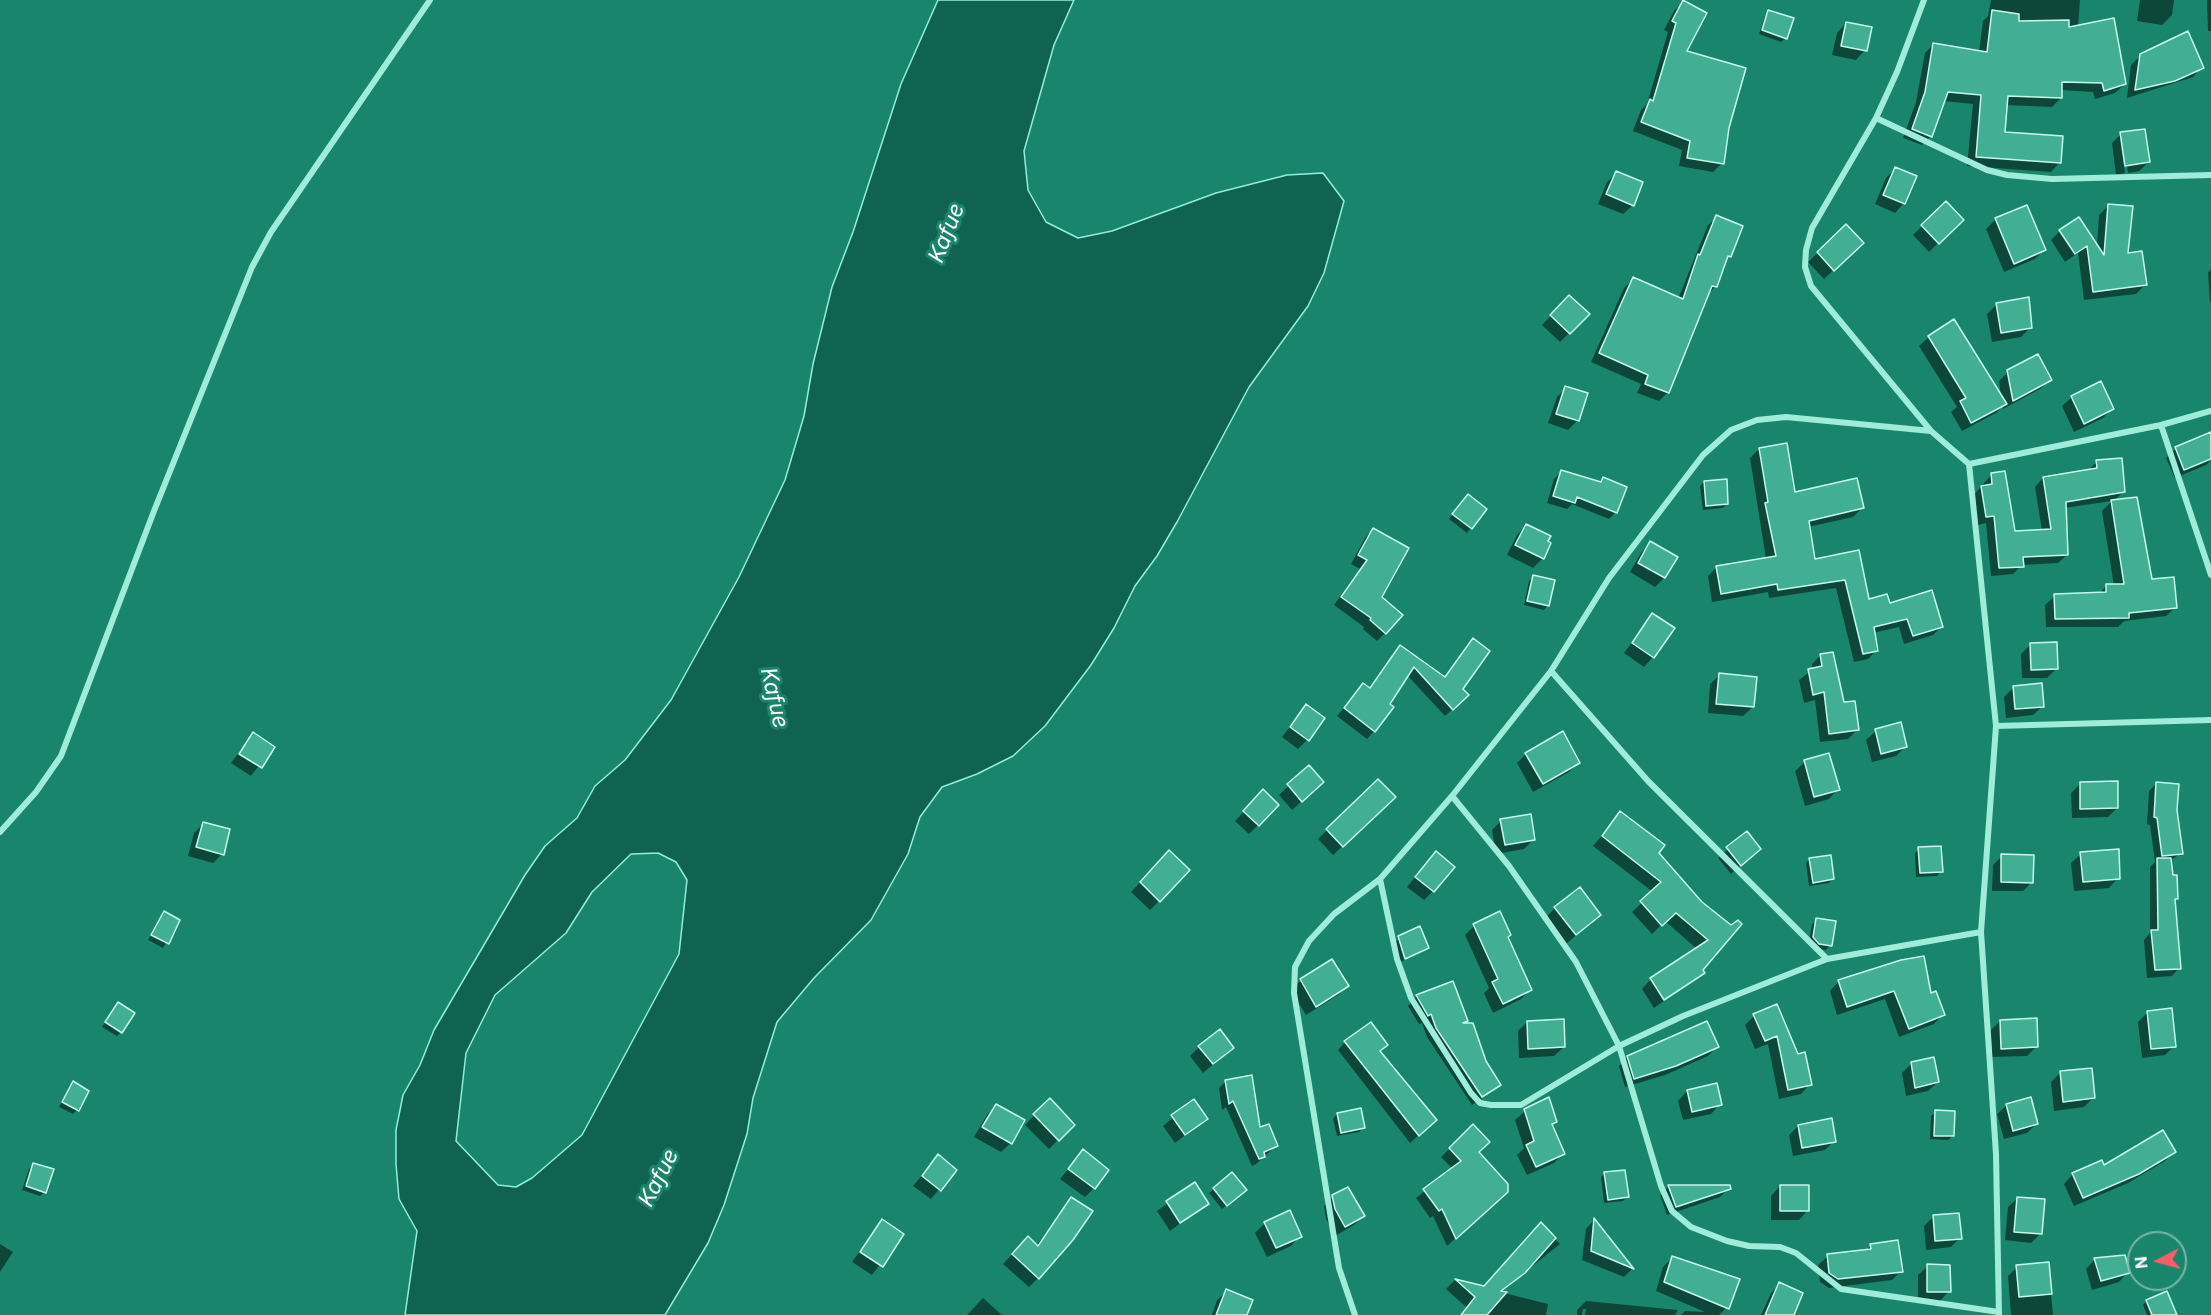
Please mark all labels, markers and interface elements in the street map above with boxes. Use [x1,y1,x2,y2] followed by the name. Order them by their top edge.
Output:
[923,200,971,266] water label: Kafue
[754,665,794,731] water label: Kafue
[633,1145,685,1211] water label: Kafue
[2127,1231,2187,1291] north arrow
[2131,1256,2152,1270] text: N

